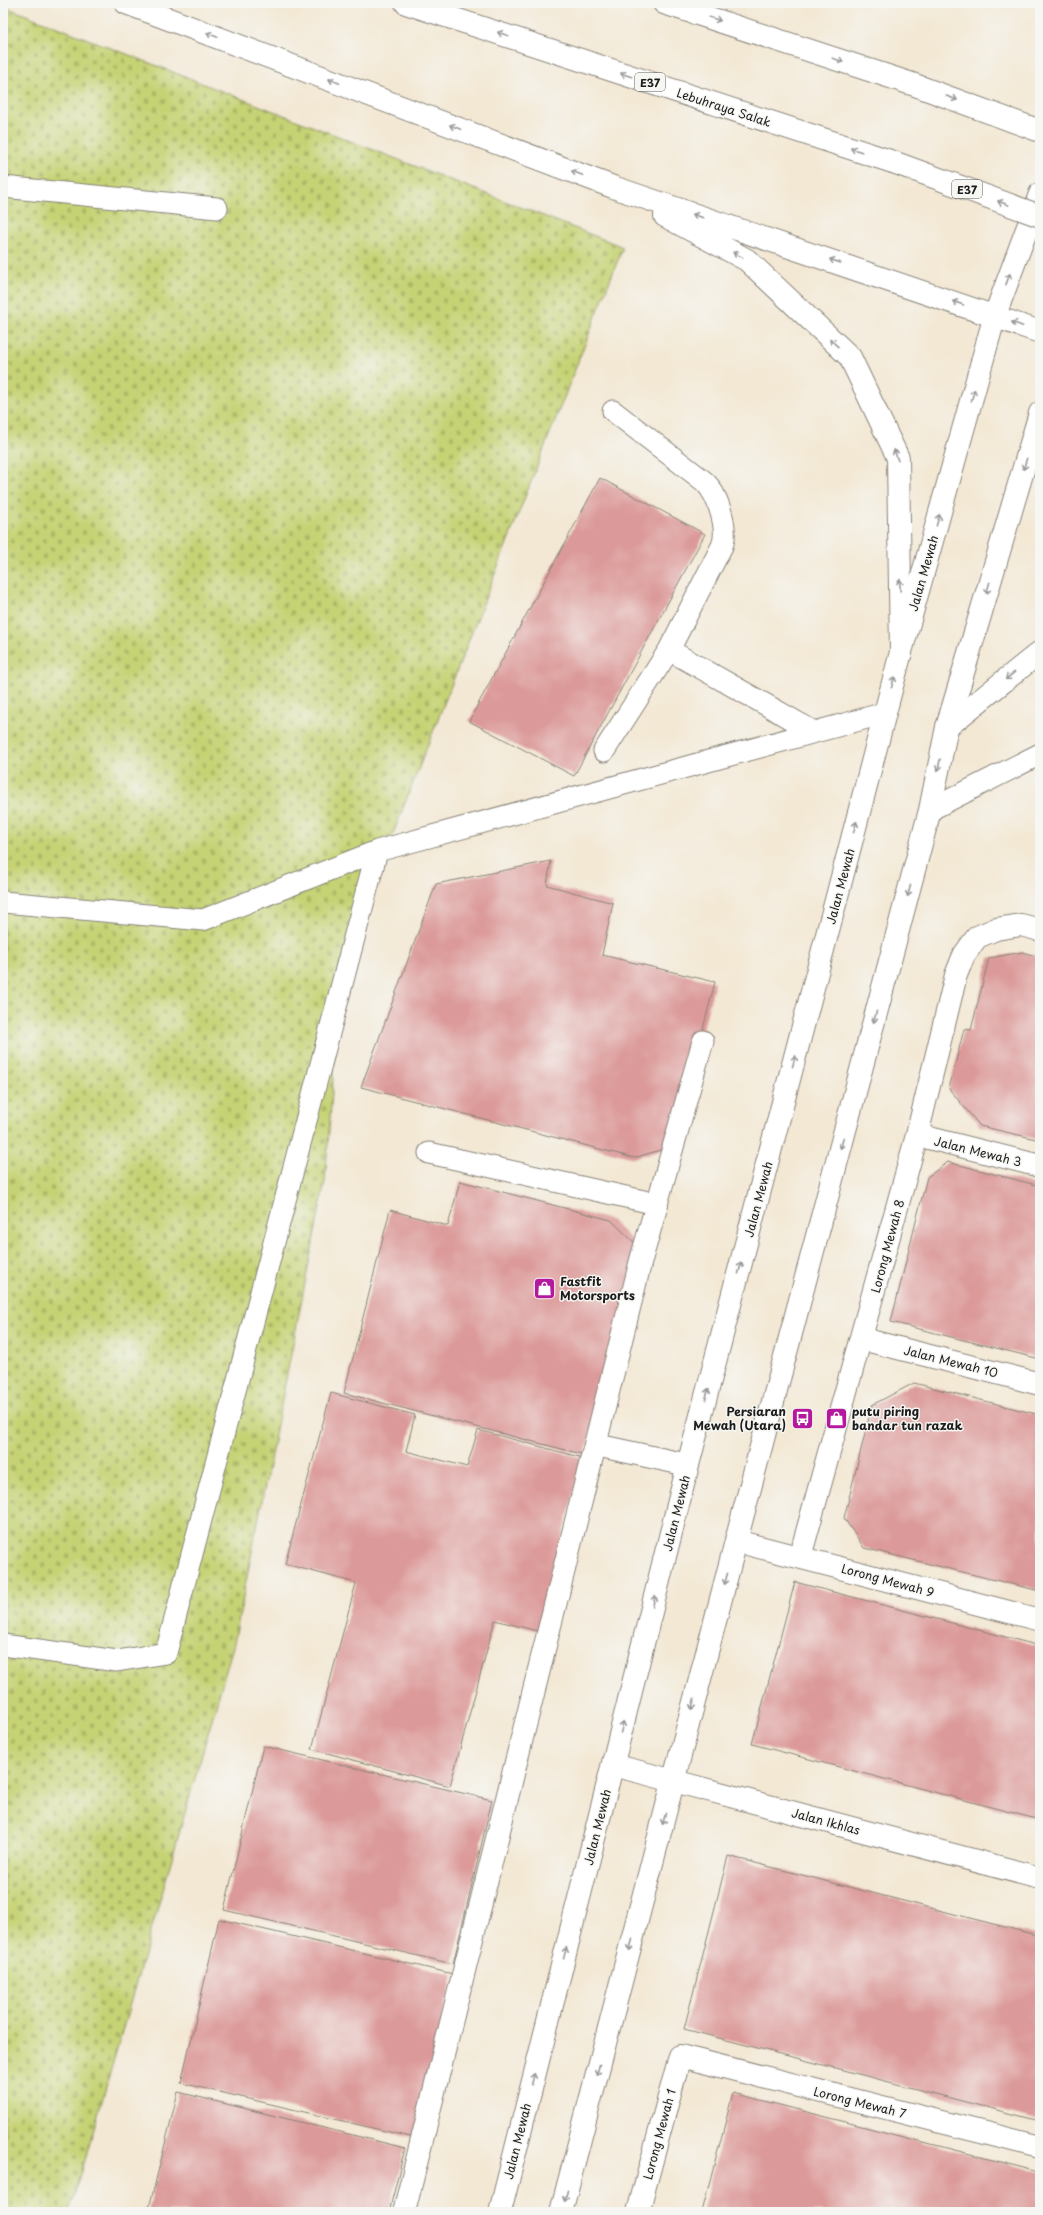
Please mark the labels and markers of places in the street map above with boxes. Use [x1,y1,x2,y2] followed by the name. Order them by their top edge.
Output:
[560,1272,635,1304] place label: Fastfit Motorsports
[532,1275,558,1301] shop icon: Fastfit Motorsports
[693,1402,786,1434] place label: Persiaran Mewah (Utara)
[852,1402,963,1434] place label: putu piring bandar tun razak
[789,1405,815,1431] bus stop icon: Persiaran Mewah (Utara)
[824,1405,850,1431] shop icon: putu piring bandar tun razak

